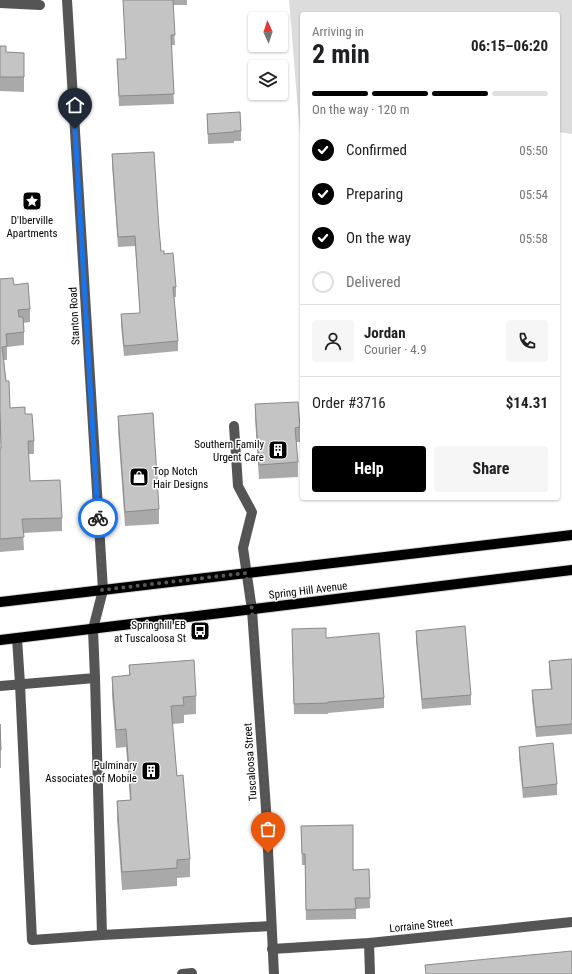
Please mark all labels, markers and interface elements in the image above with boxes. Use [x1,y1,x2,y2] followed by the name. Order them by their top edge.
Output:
[248,12,288,52] north arrow
[248,12,288,100] map controls
[312,24,364,39] text: Arriving in
[471,37,548,55] text: 06:15–06:20
[312,39,370,69] text: 2 min
[248,60,288,100] button: layers
[58,88,92,129] pin
[64,94,86,116] icon: home
[312,102,409,117] text: On the way · 120 m
[312,139,334,161] icon: check
[346,141,407,159] text: Confirmed
[519,143,548,158] text: 05:50
[312,183,334,205] icon: check
[346,185,403,203] text: Preparing
[519,187,548,202] text: 05:54
[21,190,43,212] place icon: D'Iberville Apartments
[7,214,57,240] place label: D'Iberville Apartments
[312,227,334,249] icon: check
[346,229,411,247] text: On the way
[519,231,548,246] text: 05:58
[346,273,401,291] text: Delivered
[66,287,83,345] street label: Stanton Road
[312,320,354,362] button: person
[506,320,548,362] button: phone
[364,324,406,342] text: Jordan
[364,342,427,357] text: Courier · 4.9
[312,394,386,412] text: Order #3716
[506,394,548,412] text: $14.31
[194,438,264,464] place label: Southern Family Urgent Care
[267,439,289,461] building icon: Southern Family Urgent Care
[312,446,426,492] button: Help
[434,446,548,492] button: Share
[153,465,208,491] place label: Top Notch Hair Designs
[128,466,150,488] shop icon: Top Notch Hair Designs
[78,498,118,538] courier
[87,507,109,529] icon: bike
[268,579,348,602] street label: Spring Hill Avenue
[114,619,186,645] place label: Springhill EB at Tuscaloosa St
[189,620,211,642] bus stop icon: Springhill EB at Tuscaloosa St
[241,723,260,801] street label: Tuscaloosa Street
[45,759,137,785] place label: Pulminary Associates of Mobile
[140,760,162,782] building icon: Pulminary Associates of Mobile
[251,812,285,853] pin
[257,818,279,840] icon: bag
[389,916,453,935] street label: Lorraine Street

